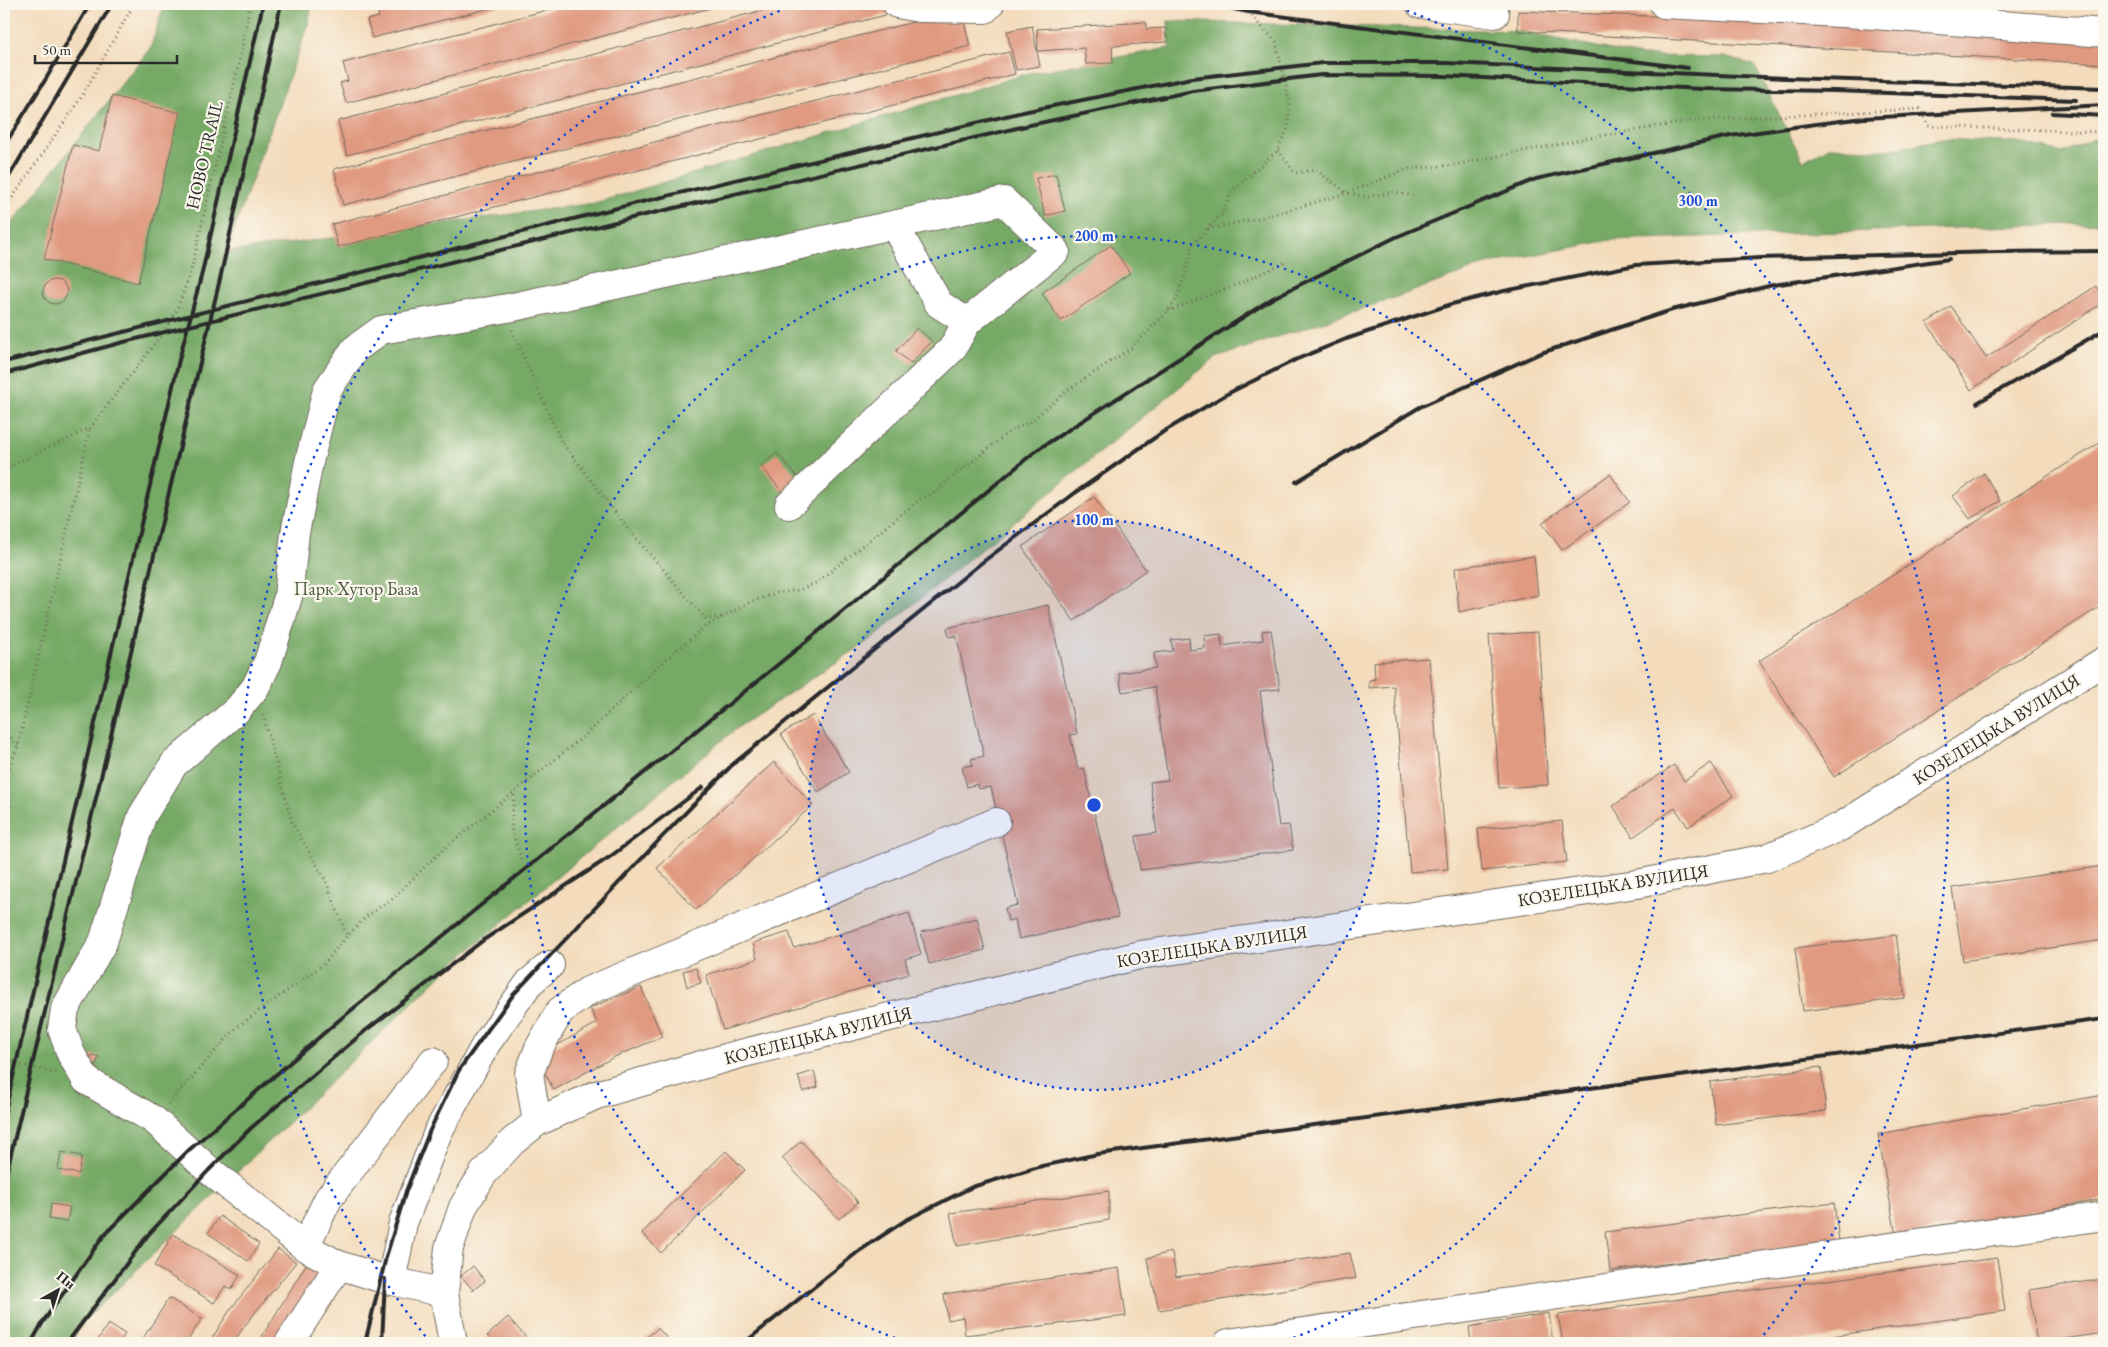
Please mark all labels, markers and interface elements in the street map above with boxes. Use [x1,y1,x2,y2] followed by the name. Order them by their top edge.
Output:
[35,32,178,64] scale bar
[42,40,71,59] text: 50 m
[180,98,228,212] street label: HOBO TRAIL
[1678,191,1718,210] text: 300 m
[1074,226,1114,245] text: 200 m
[1074,510,1114,529] text: 100 m
[294,577,419,600] park label: Парк Хутор База
[1908,668,2084,790] street label: КОЗЕЛЕЦЬКА ВУЛИЦЯ
[1085,796,1103,814] centre of rings
[1516,859,1710,911] street label: КОЗЕЛЕЦЬКА ВУЛИЦЯ
[1115,920,1309,972] street label: КОЗЕЛЕЦЬКА ВУЛИЦЯ
[722,1001,914,1069] street label: КОЗЕЛЕЦЬКА ВУЛИЦЯ
[32,1264,82,1314] north arrow
[53,1267,79,1293] text: Пн

